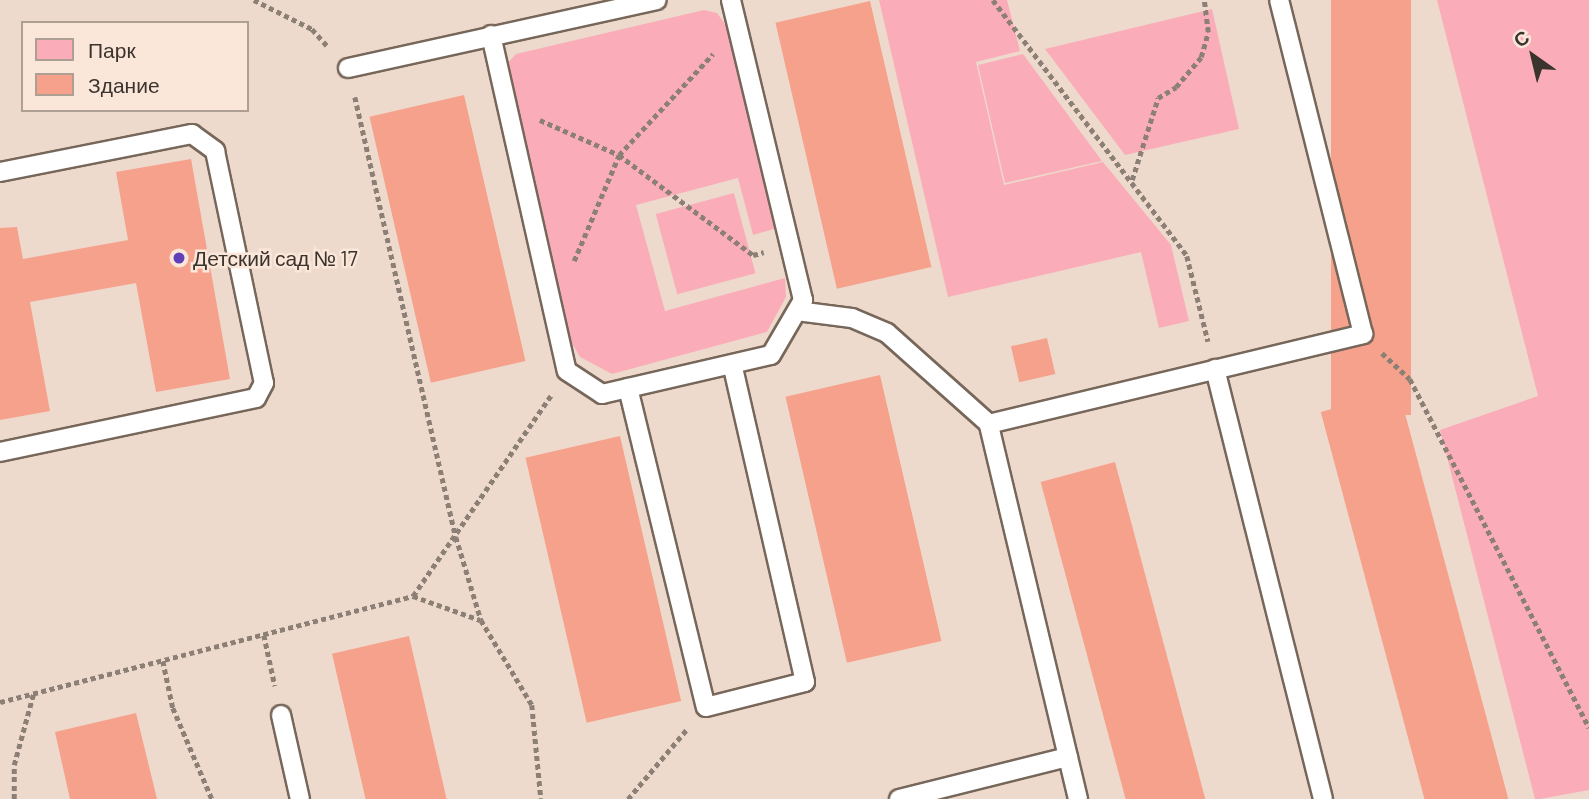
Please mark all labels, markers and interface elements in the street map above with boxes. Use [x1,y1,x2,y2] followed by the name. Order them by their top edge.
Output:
[21,21,248,112] legend
[1498,21,1568,91] north arrow
[1509,25,1533,52] text: С
[88,37,136,62] text: Парк
[88,72,160,97] text: Здание
[193,245,358,271] place label: Детский сад № 17
[171,250,187,266] marker: Детский сад № 17

